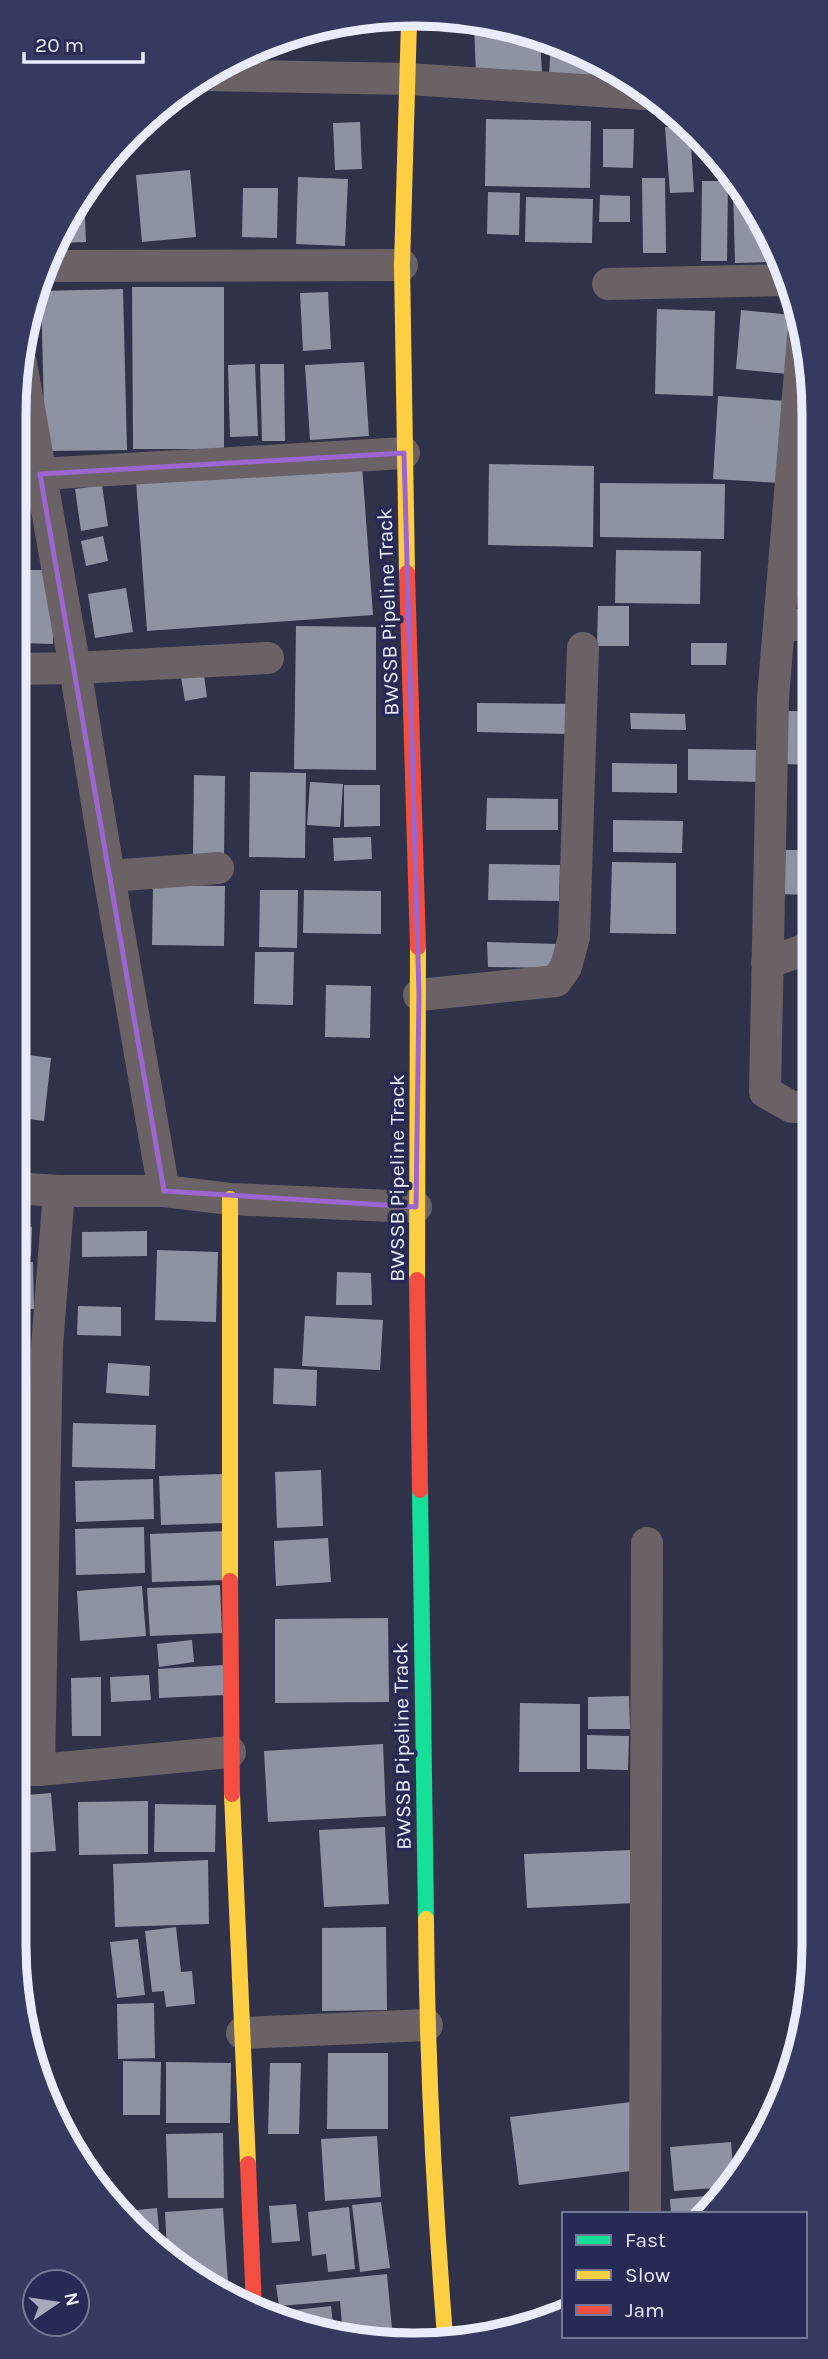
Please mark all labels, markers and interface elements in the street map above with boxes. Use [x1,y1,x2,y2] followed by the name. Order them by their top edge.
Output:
[24,21,144,65] scale bar
[35,33,84,57] text: 20 m
[372,508,404,716] street label: BWSSB Pipeline Track
[385,1074,409,1282] street label: BWSSB Pipeline Track
[388,1642,416,1850] street label: BWSSB Pipeline Track
[562,2212,807,2338] legend
[625,2228,666,2252] text: Fast
[625,2263,670,2287] text: Slow
[21,2268,91,2338] north arrow
[59,2290,84,2309] text: N
[625,2298,665,2322] text: Jam

